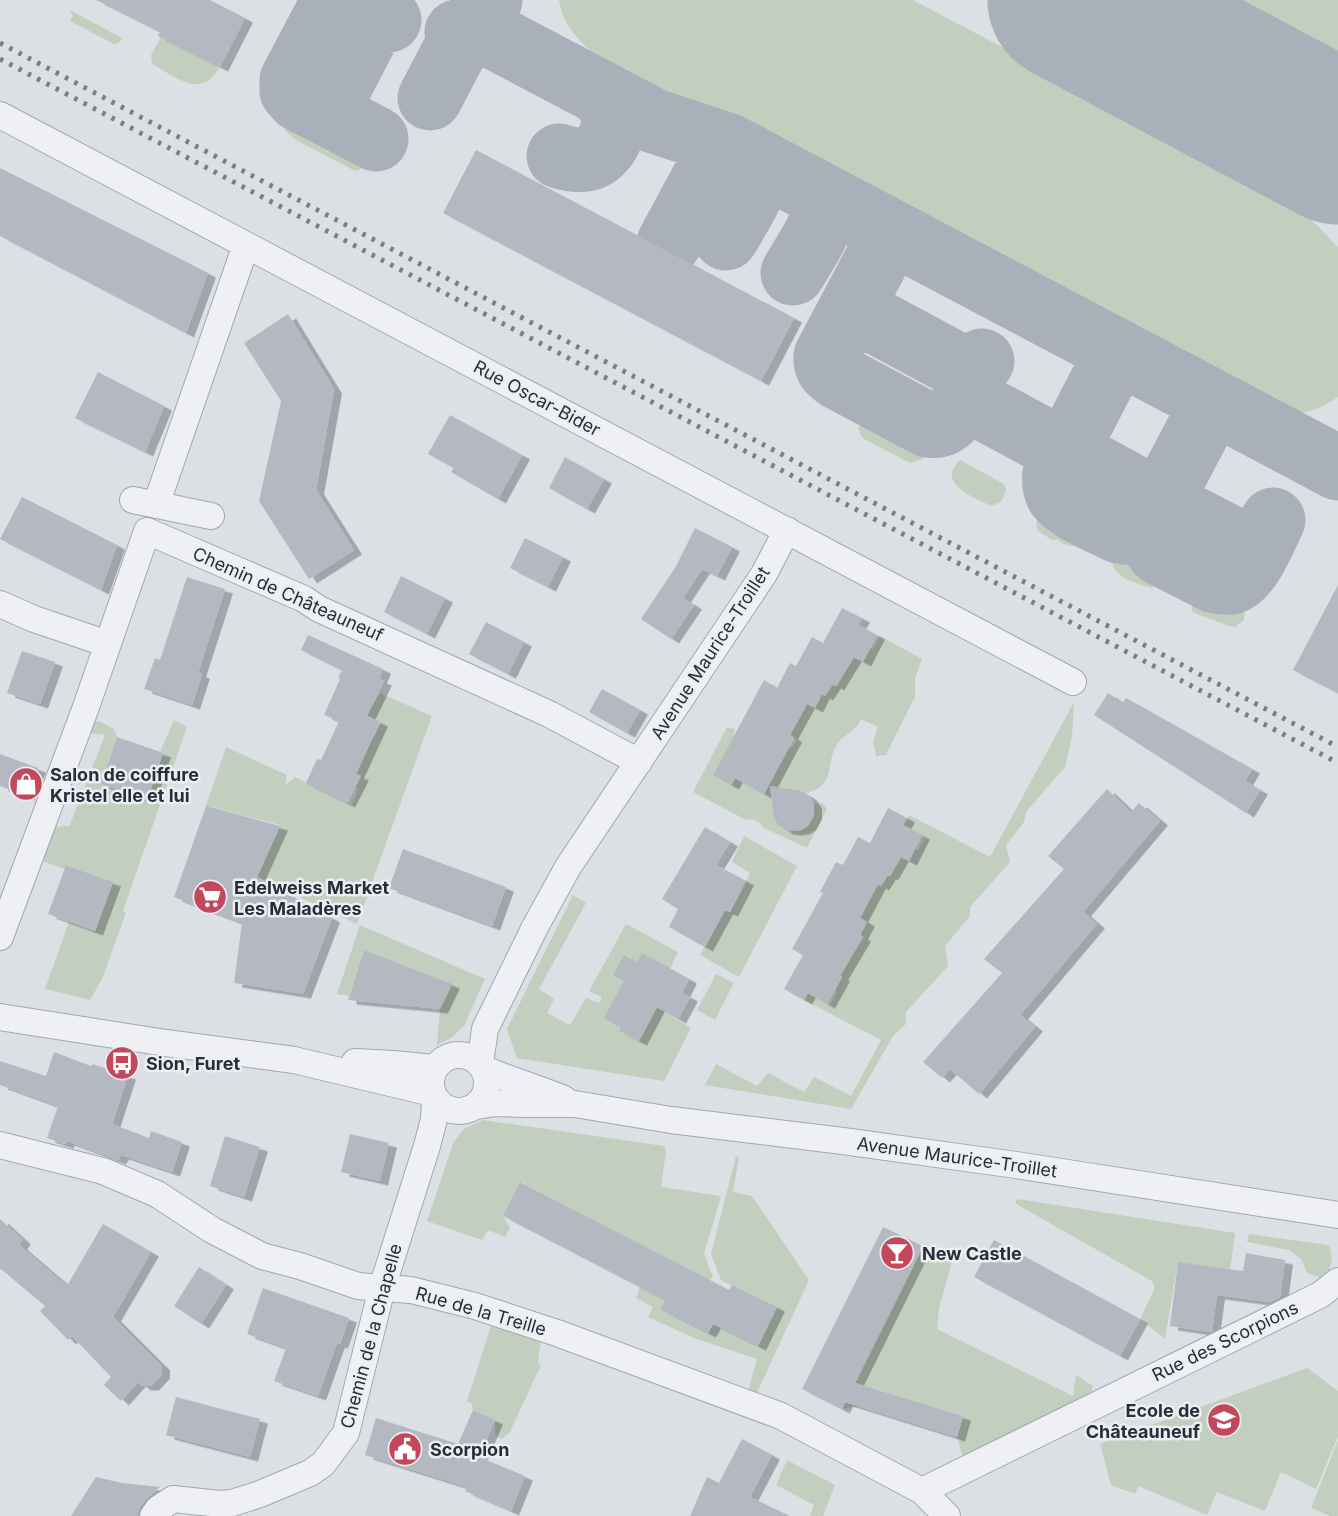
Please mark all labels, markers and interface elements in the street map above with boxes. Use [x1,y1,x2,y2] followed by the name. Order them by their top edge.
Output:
[470,356,604,440] street label: Rue Oscar-Bider
[190,542,387,646] street label: Chemin de Châteauneuf
[646,563,774,743] street label: Avenue Maurice-Troillet
[50,764,199,806] place label: Salon de coiffure Kristel elle et lui
[7,765,45,803] shop icon: Salon de coiffure Kristel elle et lui
[234,877,390,919] place label: Edelweiss Market Les Maladères
[191,878,229,916] supermarket icon: Edelweiss Market Les Maladères
[103,1044,141,1082] bus stop icon: Sion, Furet
[146,1053,240,1074] place label: Sion, Furet
[856,1133,1058,1181] street label: Avenue Maurice-Troillet
[878,1234,916,1272] bar icon: New Castle
[336,1241,406,1431] street label: Chemin de la Chapelle
[922,1243,1022,1264] place label: New Castle
[413,1282,549,1340] street label: Rue de la Treille
[1149,1297,1301,1385] street label: Rue des Scorpions
[1086,1400,1200,1442] place label: Ecole de Châteauneuf
[1205,1401,1243,1439] school or university icon: Ecole de Châteauneuf
[386,1430,424,1468] public building icon: Scorpion
[430,1439,509,1460] place label: Scorpion

